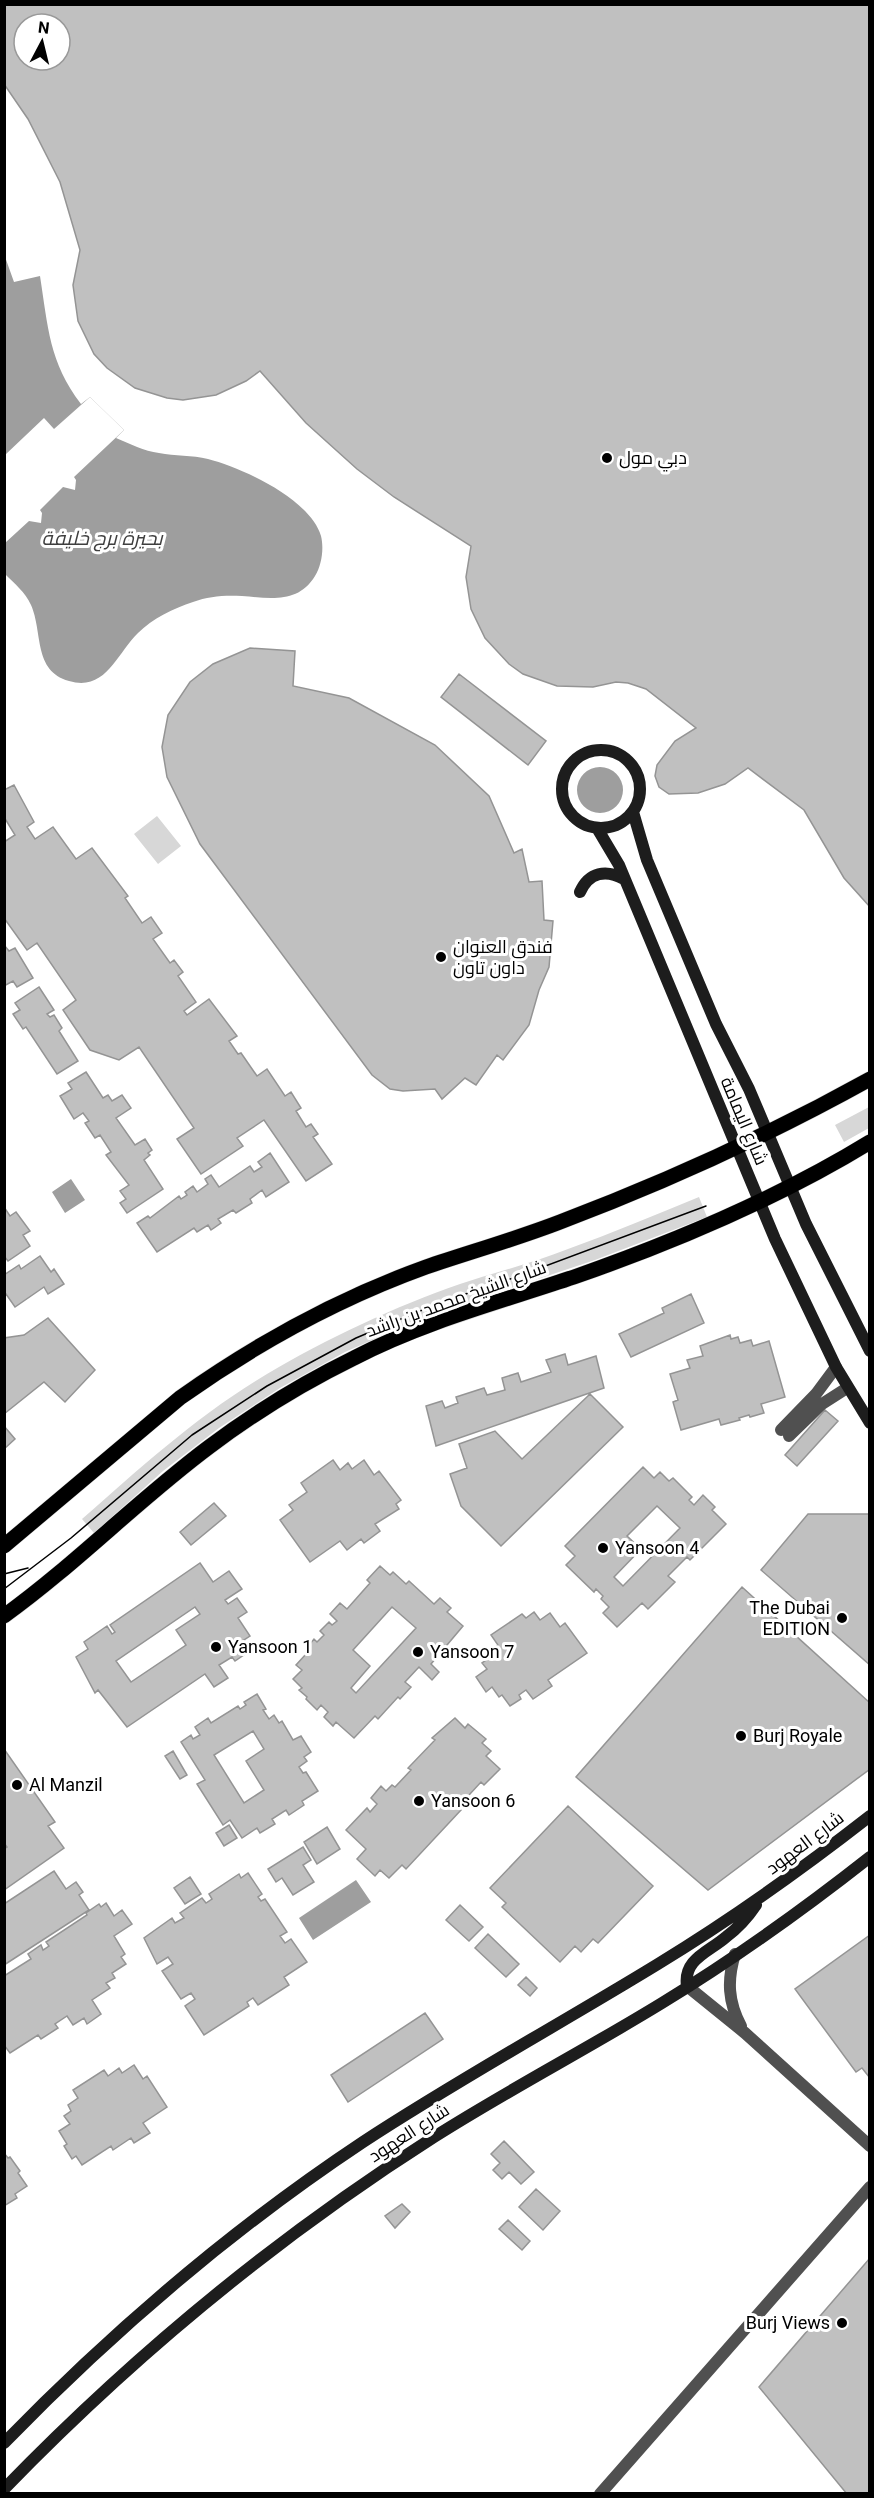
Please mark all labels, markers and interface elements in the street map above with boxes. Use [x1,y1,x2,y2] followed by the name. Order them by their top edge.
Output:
[12,12,72,72] north arrow
[37,17,51,38] text: N
[619,447,687,472] place label: دبي مول
[600,451,614,465] marker: دبي مول
[41,526,164,552] water label: بحيرة برج خليفة
[453,936,553,979] place label: فندق العنوان داون تاون
[434,950,448,964] marker: فندق العنوان داون تاون
[715,1074,772,1169] street label: شارع اليمامة
[363,1256,549,1343] street label: شارع الشيخ محمد بن راشد
[615,1537,699,1558] place label: Yansoon 4
[596,1541,610,1555] marker: Yansoon 4
[749,1597,830,1639] place label: The Dubai EDITION
[835,1611,849,1625] marker: The Dubai EDITION
[228,1636,312,1657] place label: Yansoon 1
[209,1640,223,1654] marker: Yansoon 1
[430,1641,514,1662] place label: Yansoon 7
[411,1645,425,1659] marker: Yansoon 7
[753,1725,842,1746] place label: Burj Royale
[734,1729,748,1743] marker: Burj Royale
[29,1774,103,1795] place label: Al Manzil
[10,1778,24,1792] marker: Al Manzil
[431,1790,515,1811] place label: Yansoon 6
[412,1794,426,1808] marker: Yansoon 6
[762,1807,849,1880] street label: شارع العهود
[365,2099,454,2168] street label: شارع العهود
[746,2312,830,2333] place label: Burj Views
[835,2316,849,2330] marker: Burj Views

